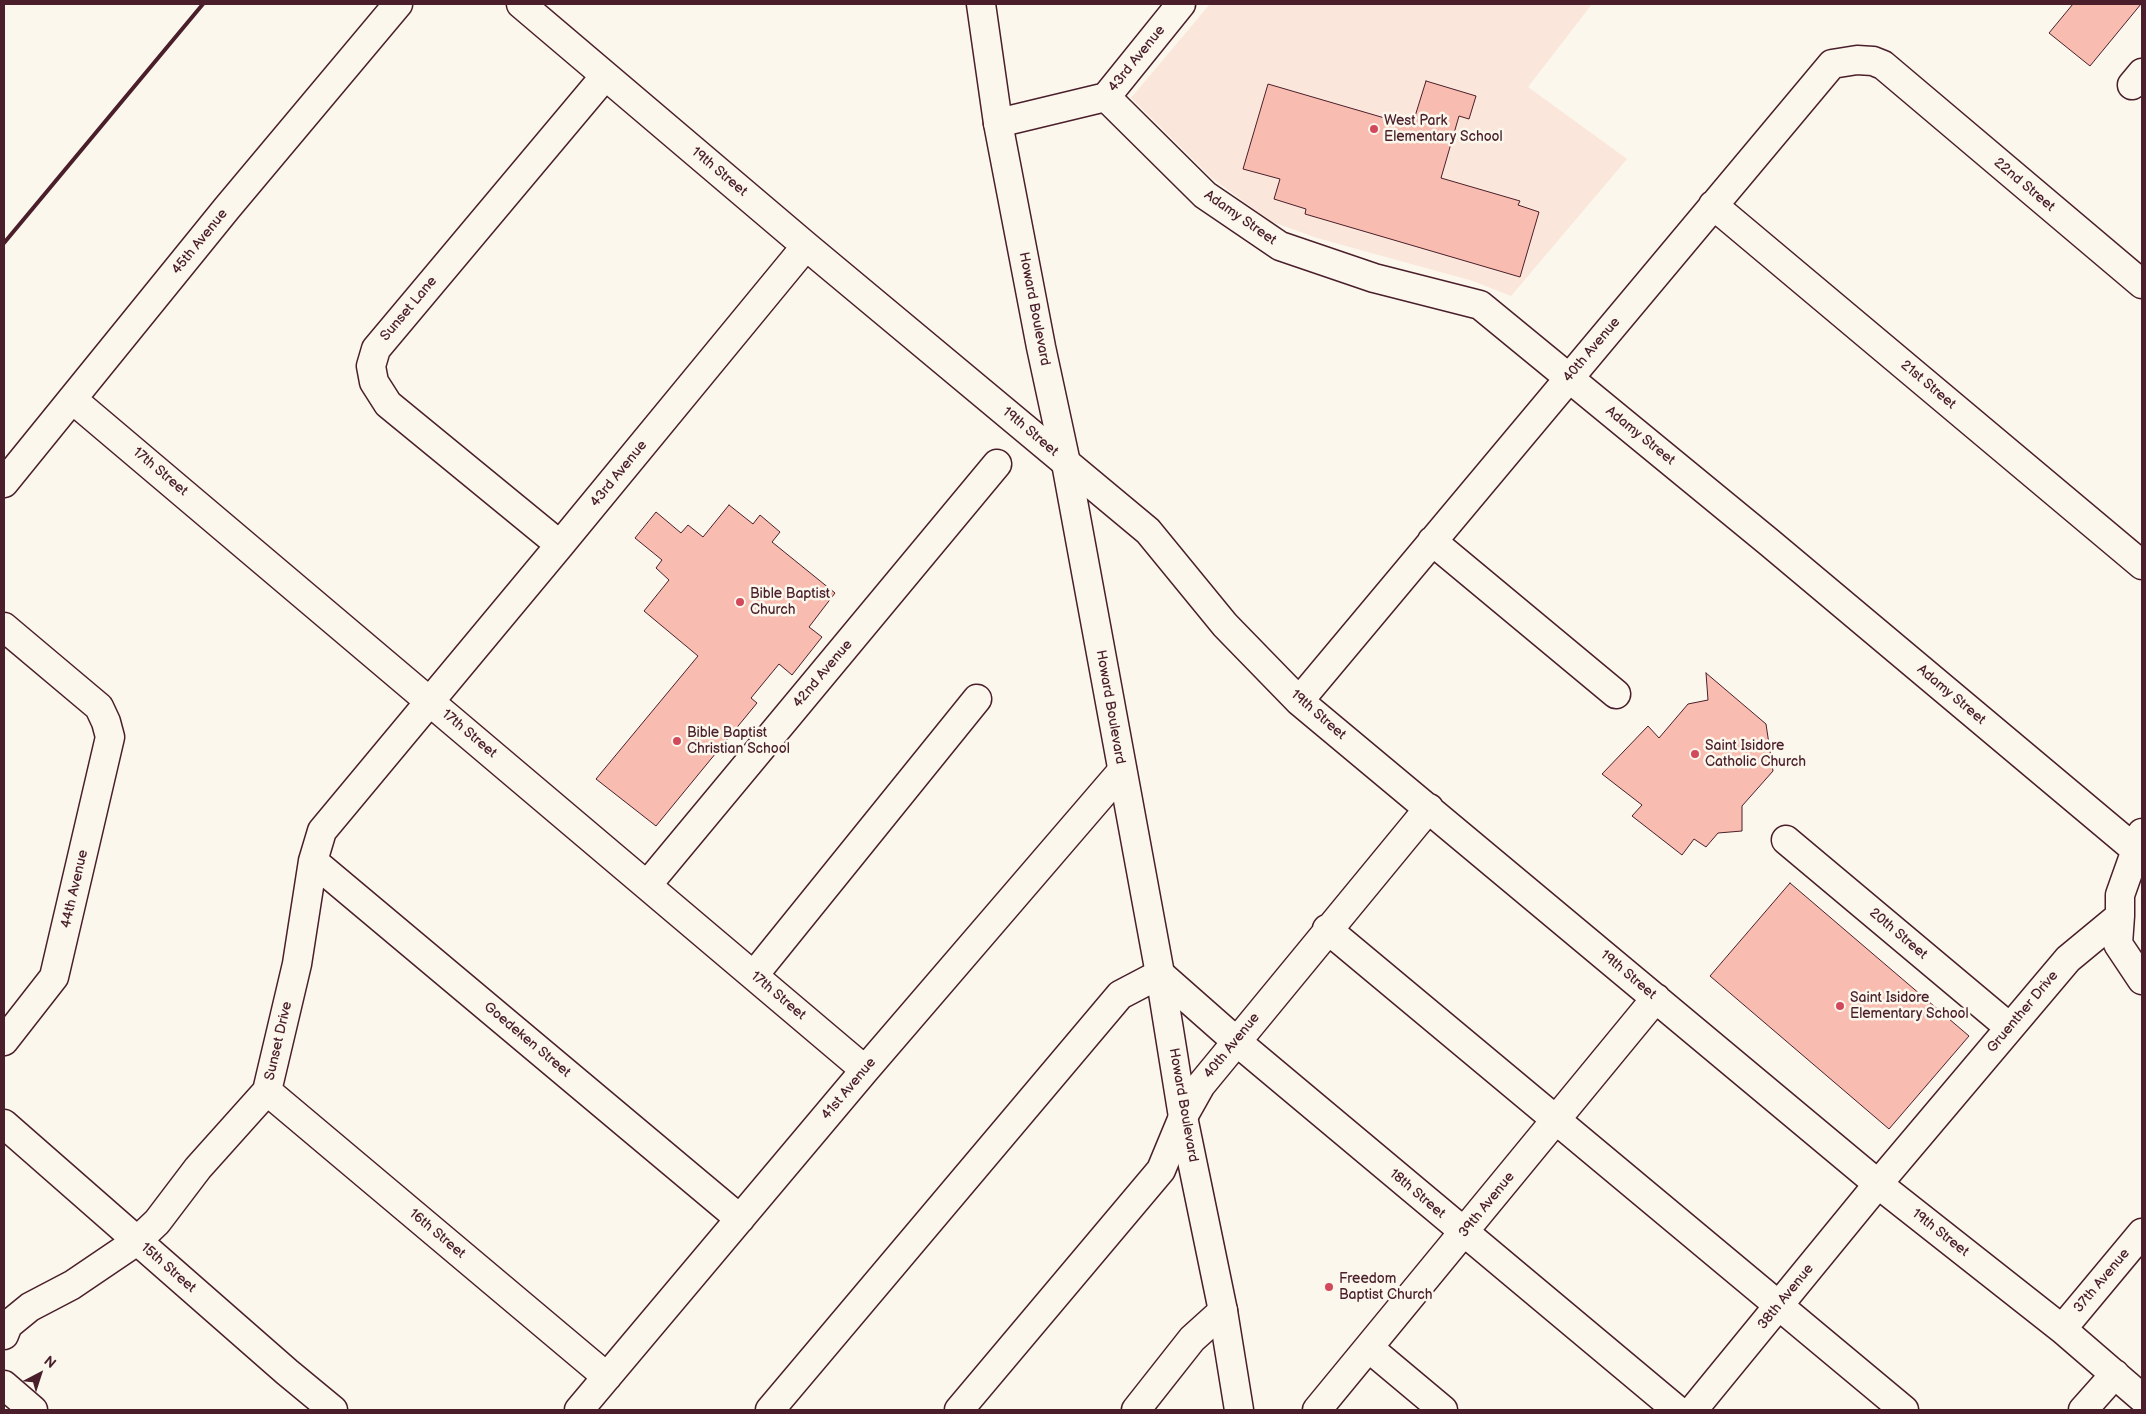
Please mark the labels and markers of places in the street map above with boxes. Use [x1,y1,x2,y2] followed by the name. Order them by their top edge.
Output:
[1384,113,1503,146] place label: West Park Elementary School
[1368,123,1380,135] marker: West Park Elementary School
[750,586,830,618] place label: Bible Baptist Church
[734,596,746,608] marker: Bible Baptist Church
[687,725,790,758] place label: Bible Baptist Christian School
[671,735,683,747] marker: Bible Baptist Christian School
[1705,738,1806,770] place label: Saint Isidore Catholic Church
[1689,748,1701,760] marker: Saint Isidore Catholic Church
[1850,990,1969,1022] place label: Saint Isidore Elementary School
[1834,1000,1846,1012] marker: Saint Isidore Elementary School
[1339,1271,1432,1304] place label: Freedom Baptist Church
[1323,1281,1335,1293] marker: Freedom Baptist Church

